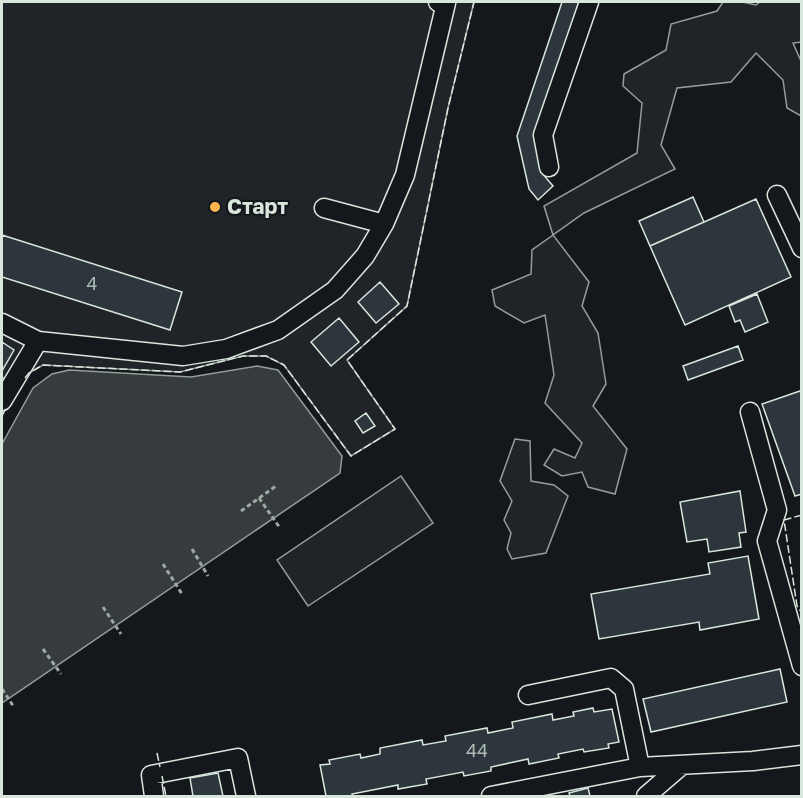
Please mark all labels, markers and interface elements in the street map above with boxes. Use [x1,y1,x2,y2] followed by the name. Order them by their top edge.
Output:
[227,193,288,219] place label: Старт
[208,200,222,214] marker: Старт
[87,272,98,294] house number: 4
[466,739,488,761] house number: 44

